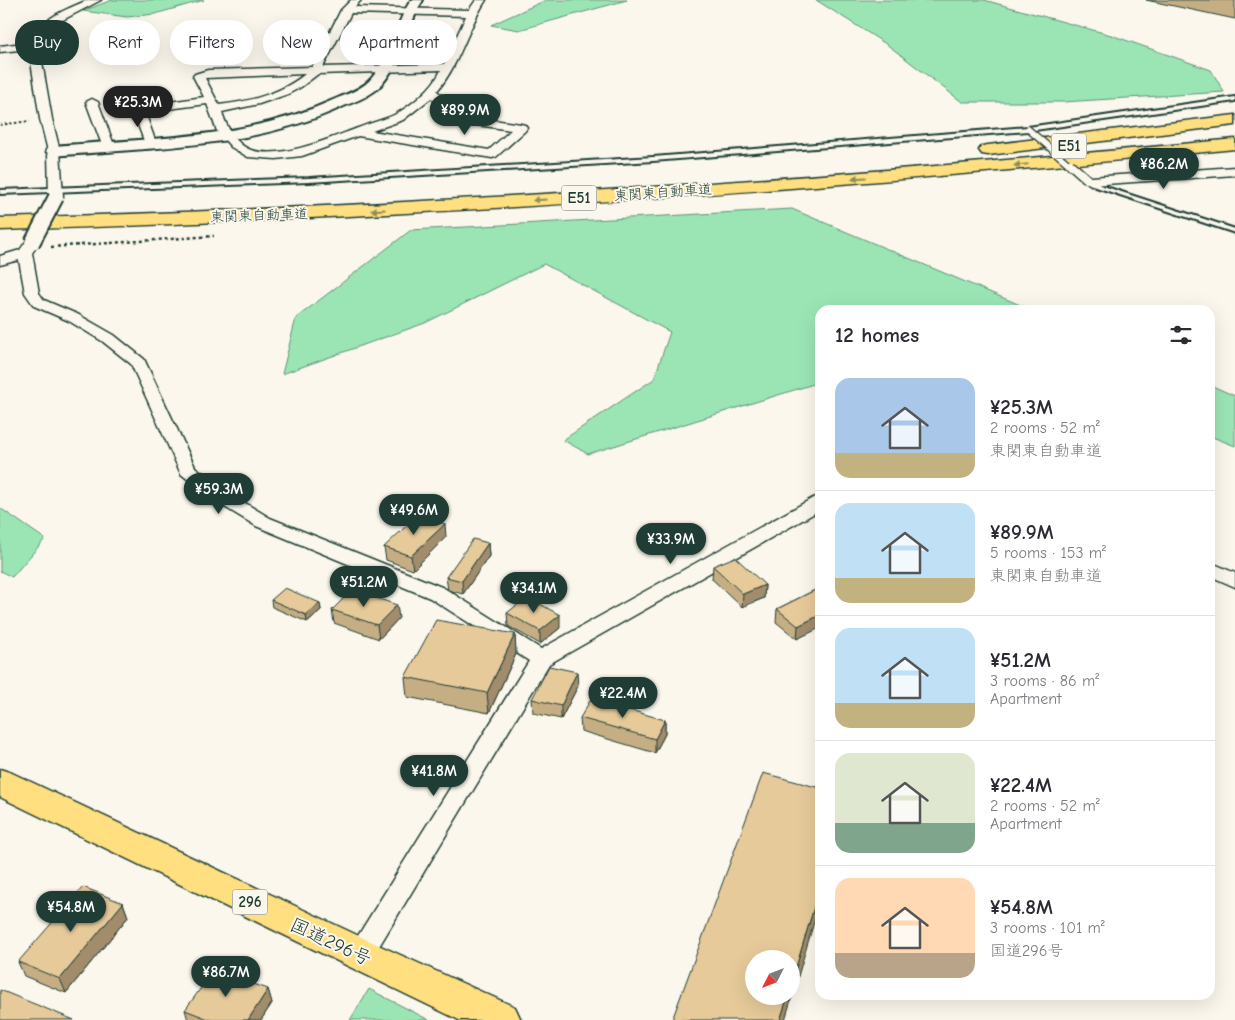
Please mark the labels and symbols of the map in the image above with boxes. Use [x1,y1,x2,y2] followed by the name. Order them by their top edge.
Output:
[97,86,179,128] pin: ¥25.3M
[424,94,506,136] pin: ¥89.9M
[1052,134,1086,158] road number: E51
[1123,148,1205,190] pin: ¥86.2M
[1013,161,1029,169] one-way arrow
[851,174,867,182] one-way arrow
[614,181,713,204] street label: 東関東自動車道
[562,186,596,210] road number: E51
[532,197,548,205] one-way arrow
[210,205,308,226] street label: 東関東自動車道
[370,206,386,214] one-way arrow
[178,472,260,515] pin: ¥59.3M
[373,494,455,536] pin: ¥49.6M
[630,522,712,565] pin: ¥33.9M
[323,566,405,608] pin: ¥51.2M
[493,572,575,614] pin: ¥34.1M
[582,676,664,719] pin: ¥22.4M
[393,754,475,797] pin: ¥41.8M
[30,890,112,933] pin: ¥54.8M
[232,890,268,914] road number: 296
[286,913,375,970] street label: 国道296号
[745,950,800,1005] north arrow
[185,956,267,998] pin: ¥86.7M

